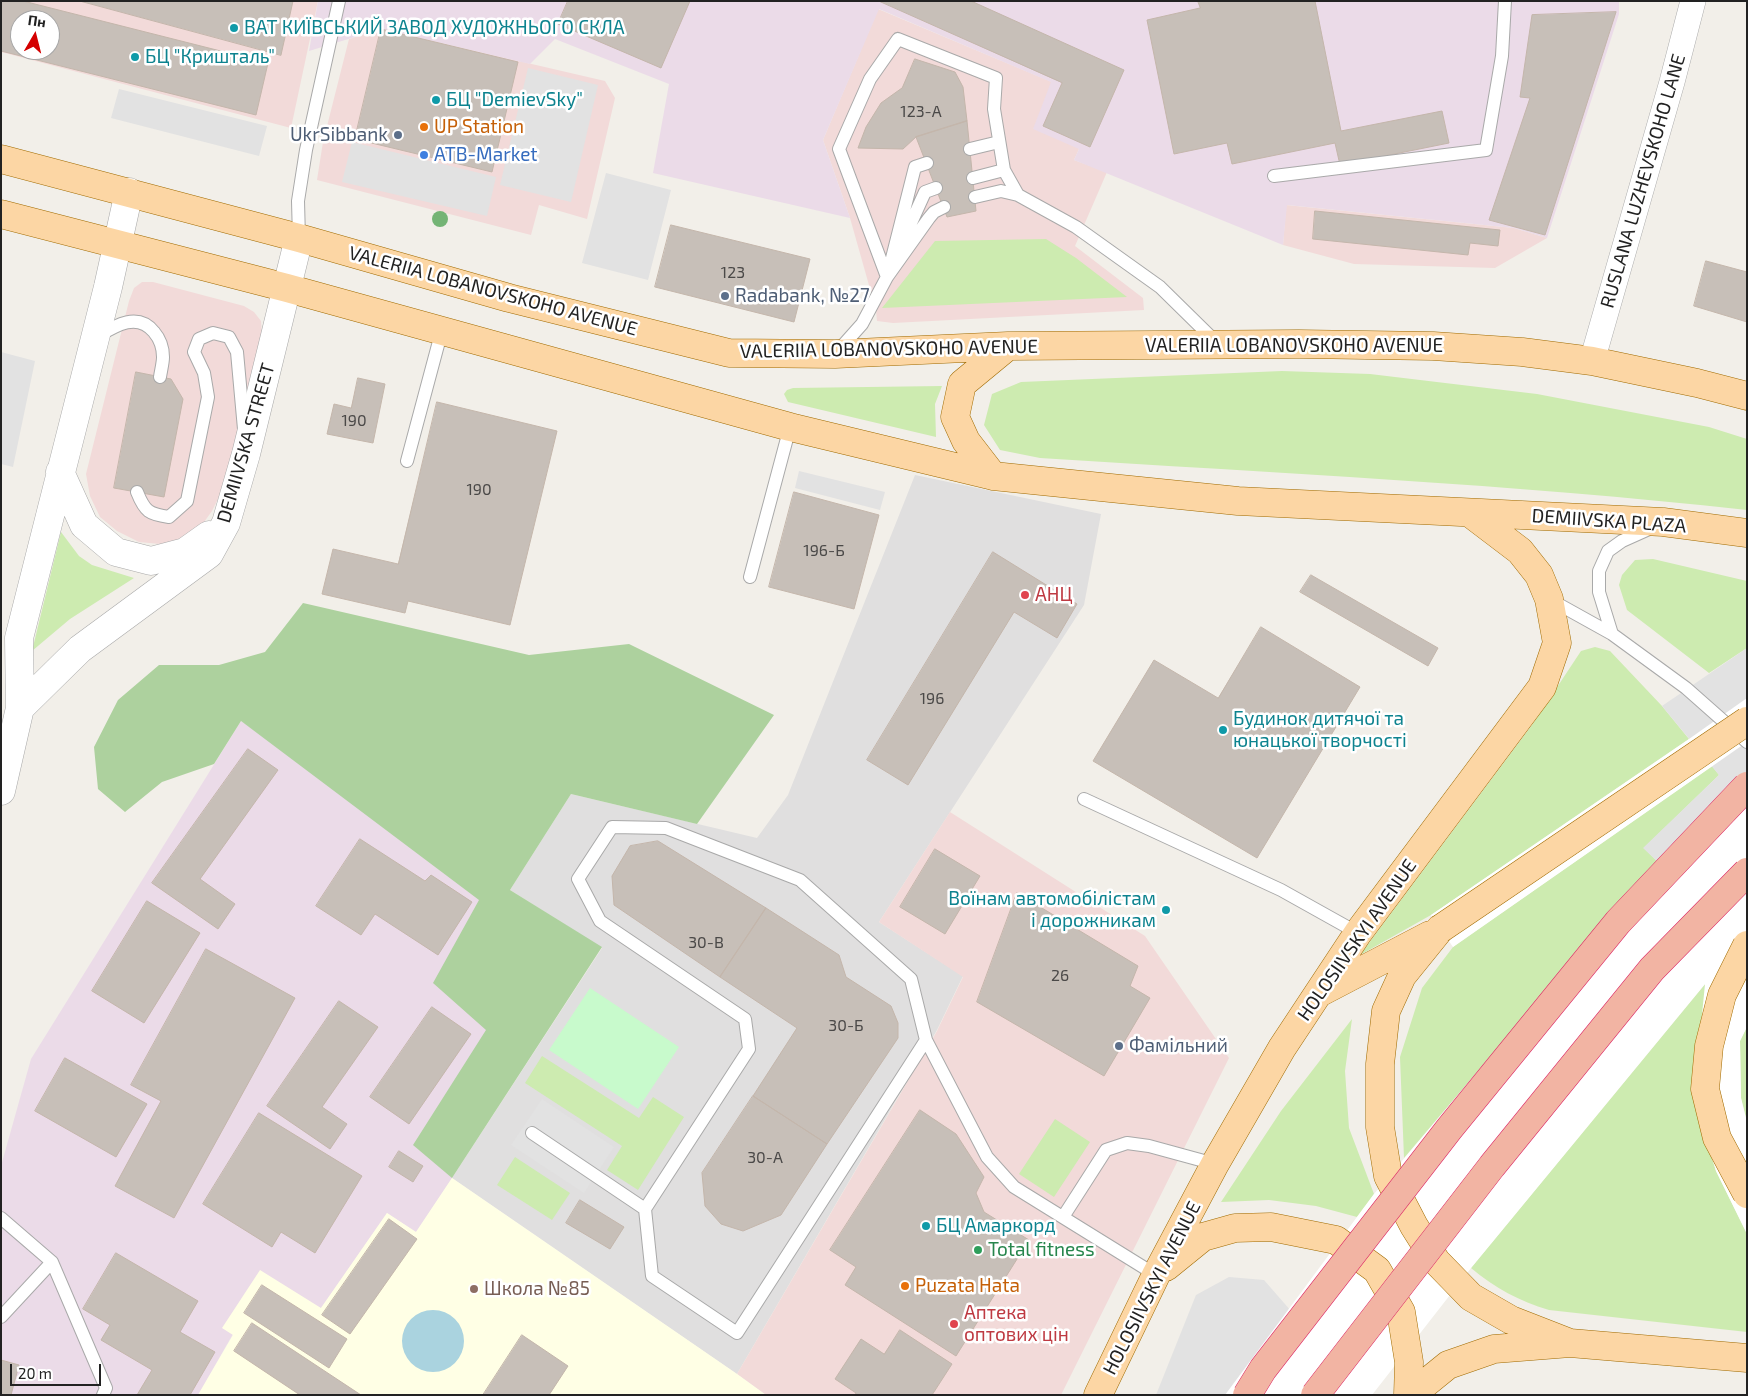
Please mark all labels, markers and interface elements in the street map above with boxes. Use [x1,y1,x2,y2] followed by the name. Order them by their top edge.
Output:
[10,10,60,60] north arrow
[27,11,47,30] text: Пн
[244,17,625,39] place label: ВАТ КИЇВСЬКИЙ ЗАВОД ХУДОЖНЬОГО СКЛА
[228,22,240,34] marker: ВАТ КИЇВСЬКИЙ ЗАВОД ХУДОЖНЬОГО СКЛА
[145,46,275,68] place label: БЦ "Кришталь"
[129,51,141,63] marker: БЦ "Кришталь"
[1596,51,1690,311] street label: RUSLANA LUZHEVSKOHO LANE
[446,89,583,111] place label: БЦ "DemievSky"
[430,94,442,106] marker: БЦ "DemievSky"
[900,102,942,122] house number: 123-А
[434,116,524,138] place label: UP Station
[418,121,430,133] marker: UP Station
[290,124,388,146] place label: UkrSibbank
[392,129,404,141] marker: UkrSibbank
[434,144,538,166] place label: ATB-Market
[418,149,430,161] marker: ATB-Market
[346,241,640,341] street label: VALERIIA LOBANOVSKOHO AVENUE
[721,263,745,283] house number: 123
[735,285,870,307] place label: Radabank, №27
[719,290,731,302] marker: Radabank, №27
[740,335,1038,363] street label: VALERIIA LOBANOVSKOHO AVENUE
[1145,335,1443,357] street label: VALERIIA LOBANOVSKOHO AVENUE
[212,360,280,526] street label: DEMIIVSKA STREET
[341,411,367,431] house number: 190
[466,480,492,500] house number: 190
[1531,504,1687,538] street label: DEMIIVSKA PLAZA
[803,541,845,561] house number: 196-Б
[1035,584,1073,606] place label: АНЦ
[1019,589,1031,601] marker: АНЦ
[920,689,944,709] house number: 196
[1233,708,1407,752] place label: Будинок дитячої та юнацької творчості
[1217,724,1229,736] marker: Будинок дитячої та юнацької творчості
[1293,855,1421,1025] street label: HOLOSIIVSKYI AVENUE
[948,888,1156,932] place label: Воїнам автомобілістам і дорожникам
[1160,904,1172,916] marker: Воїнам автомобілістам і дорожникам
[688,933,724,953] house number: 30-В
[1051,966,1069,986] house number: 26
[828,1016,864,1036] house number: 30-Б
[1129,1035,1228,1057] place label: Фамільний
[1113,1040,1125,1052] marker: Фамільний
[747,1148,783,1168] house number: 30-А
[1098,1197,1206,1379] street label: HOLOSIIVSKYI AVENUE
[936,1215,1056,1237] place label: БЦ Амаркорд
[920,1220,932,1232] marker: БЦ Амаркорд
[988,1239,1095,1261] place label: Total fitness
[972,1244,984,1256] marker: Total fitness
[915,1275,1020,1297] place label: Puzata Hata
[484,1278,590,1300] place label: Школа №85
[899,1280,911,1292] marker: Puzata Hata
[468,1283,480,1295] marker: Школа №85
[964,1302,1069,1346] place label: Аптека оптових цін
[948,1318,960,1330] marker: Аптека оптових цін
[12,1354,104,1386] scale bar
[18,1364,52,1382] text: 20 m

